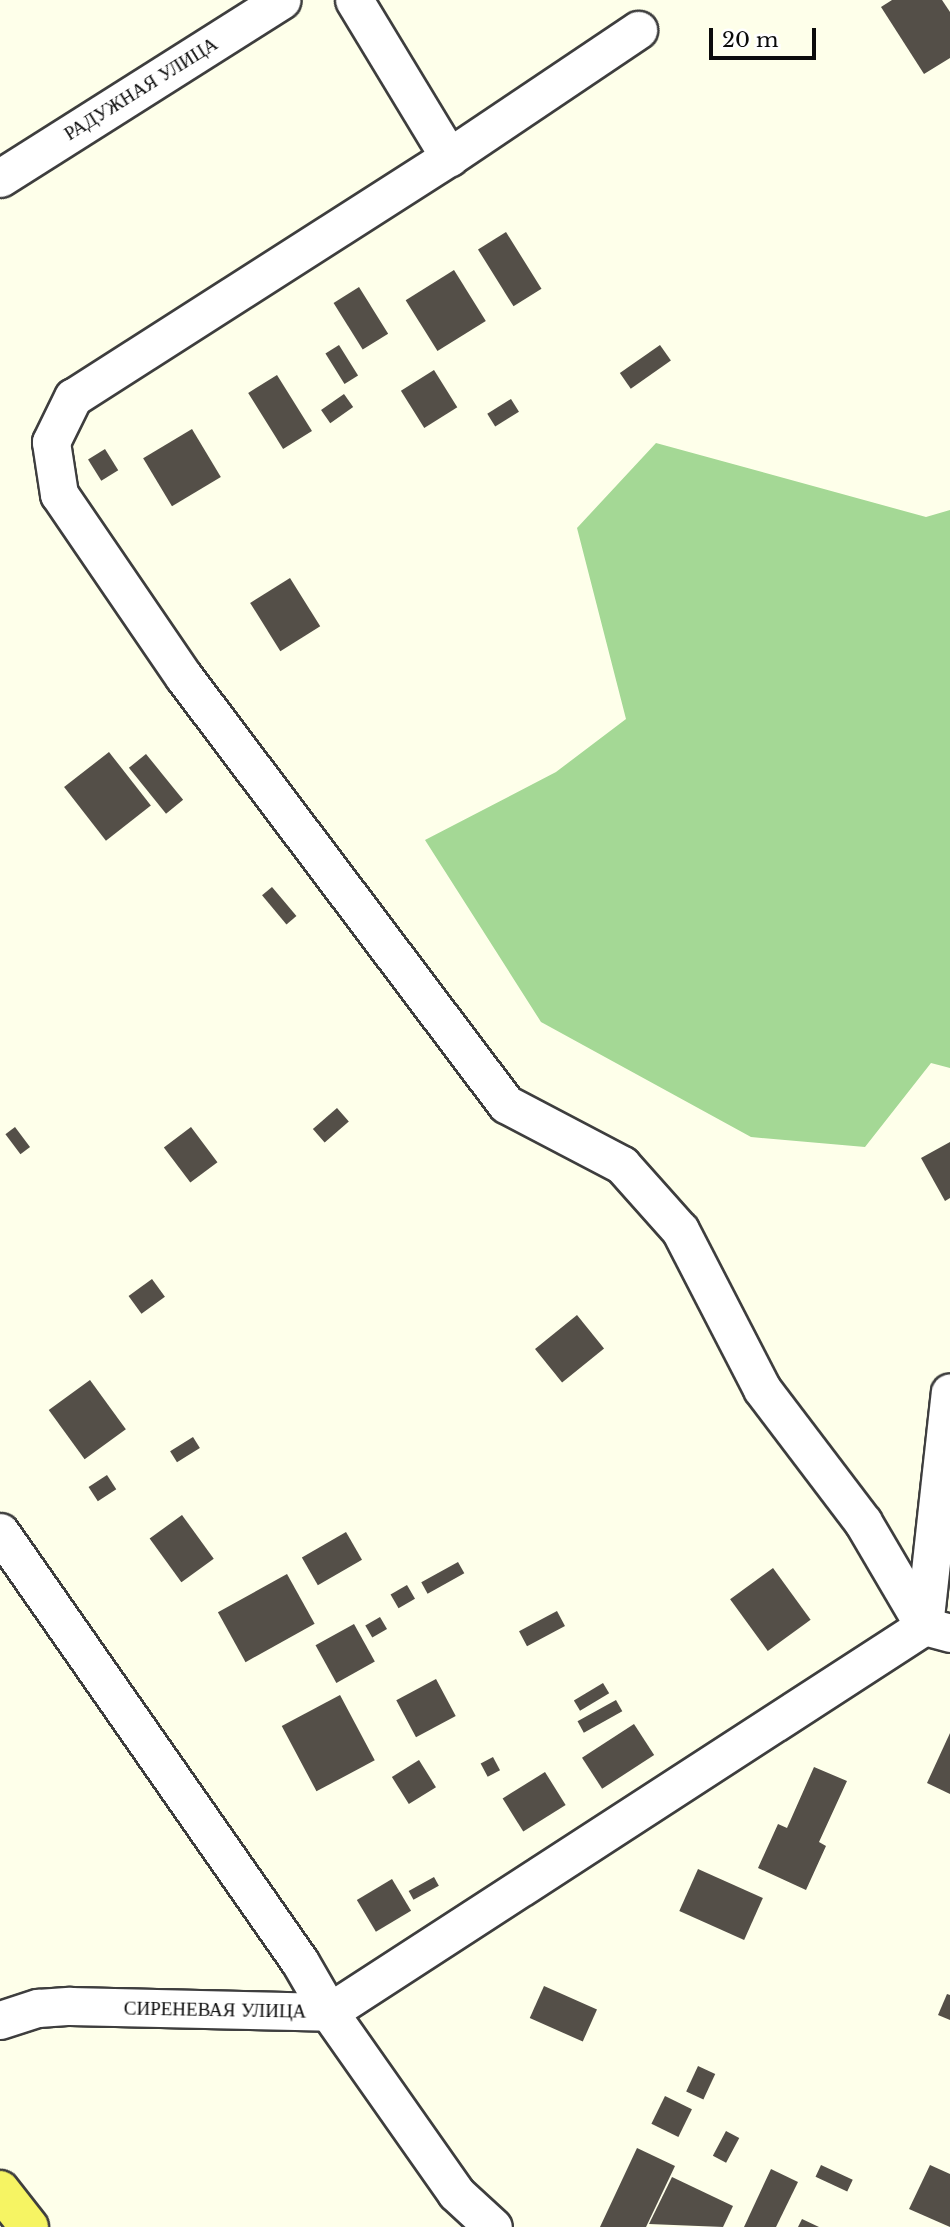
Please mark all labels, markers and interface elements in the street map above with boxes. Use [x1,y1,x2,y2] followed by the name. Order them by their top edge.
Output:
[712,14,819,58] scale bar
[722,27,779,53] text: 20 m
[60,33,222,145] street label: РАДУЖНАЯ УЛИЦА
[124,1997,306,2023] street label: СИРЕНЕВАЯ УЛИЦА

